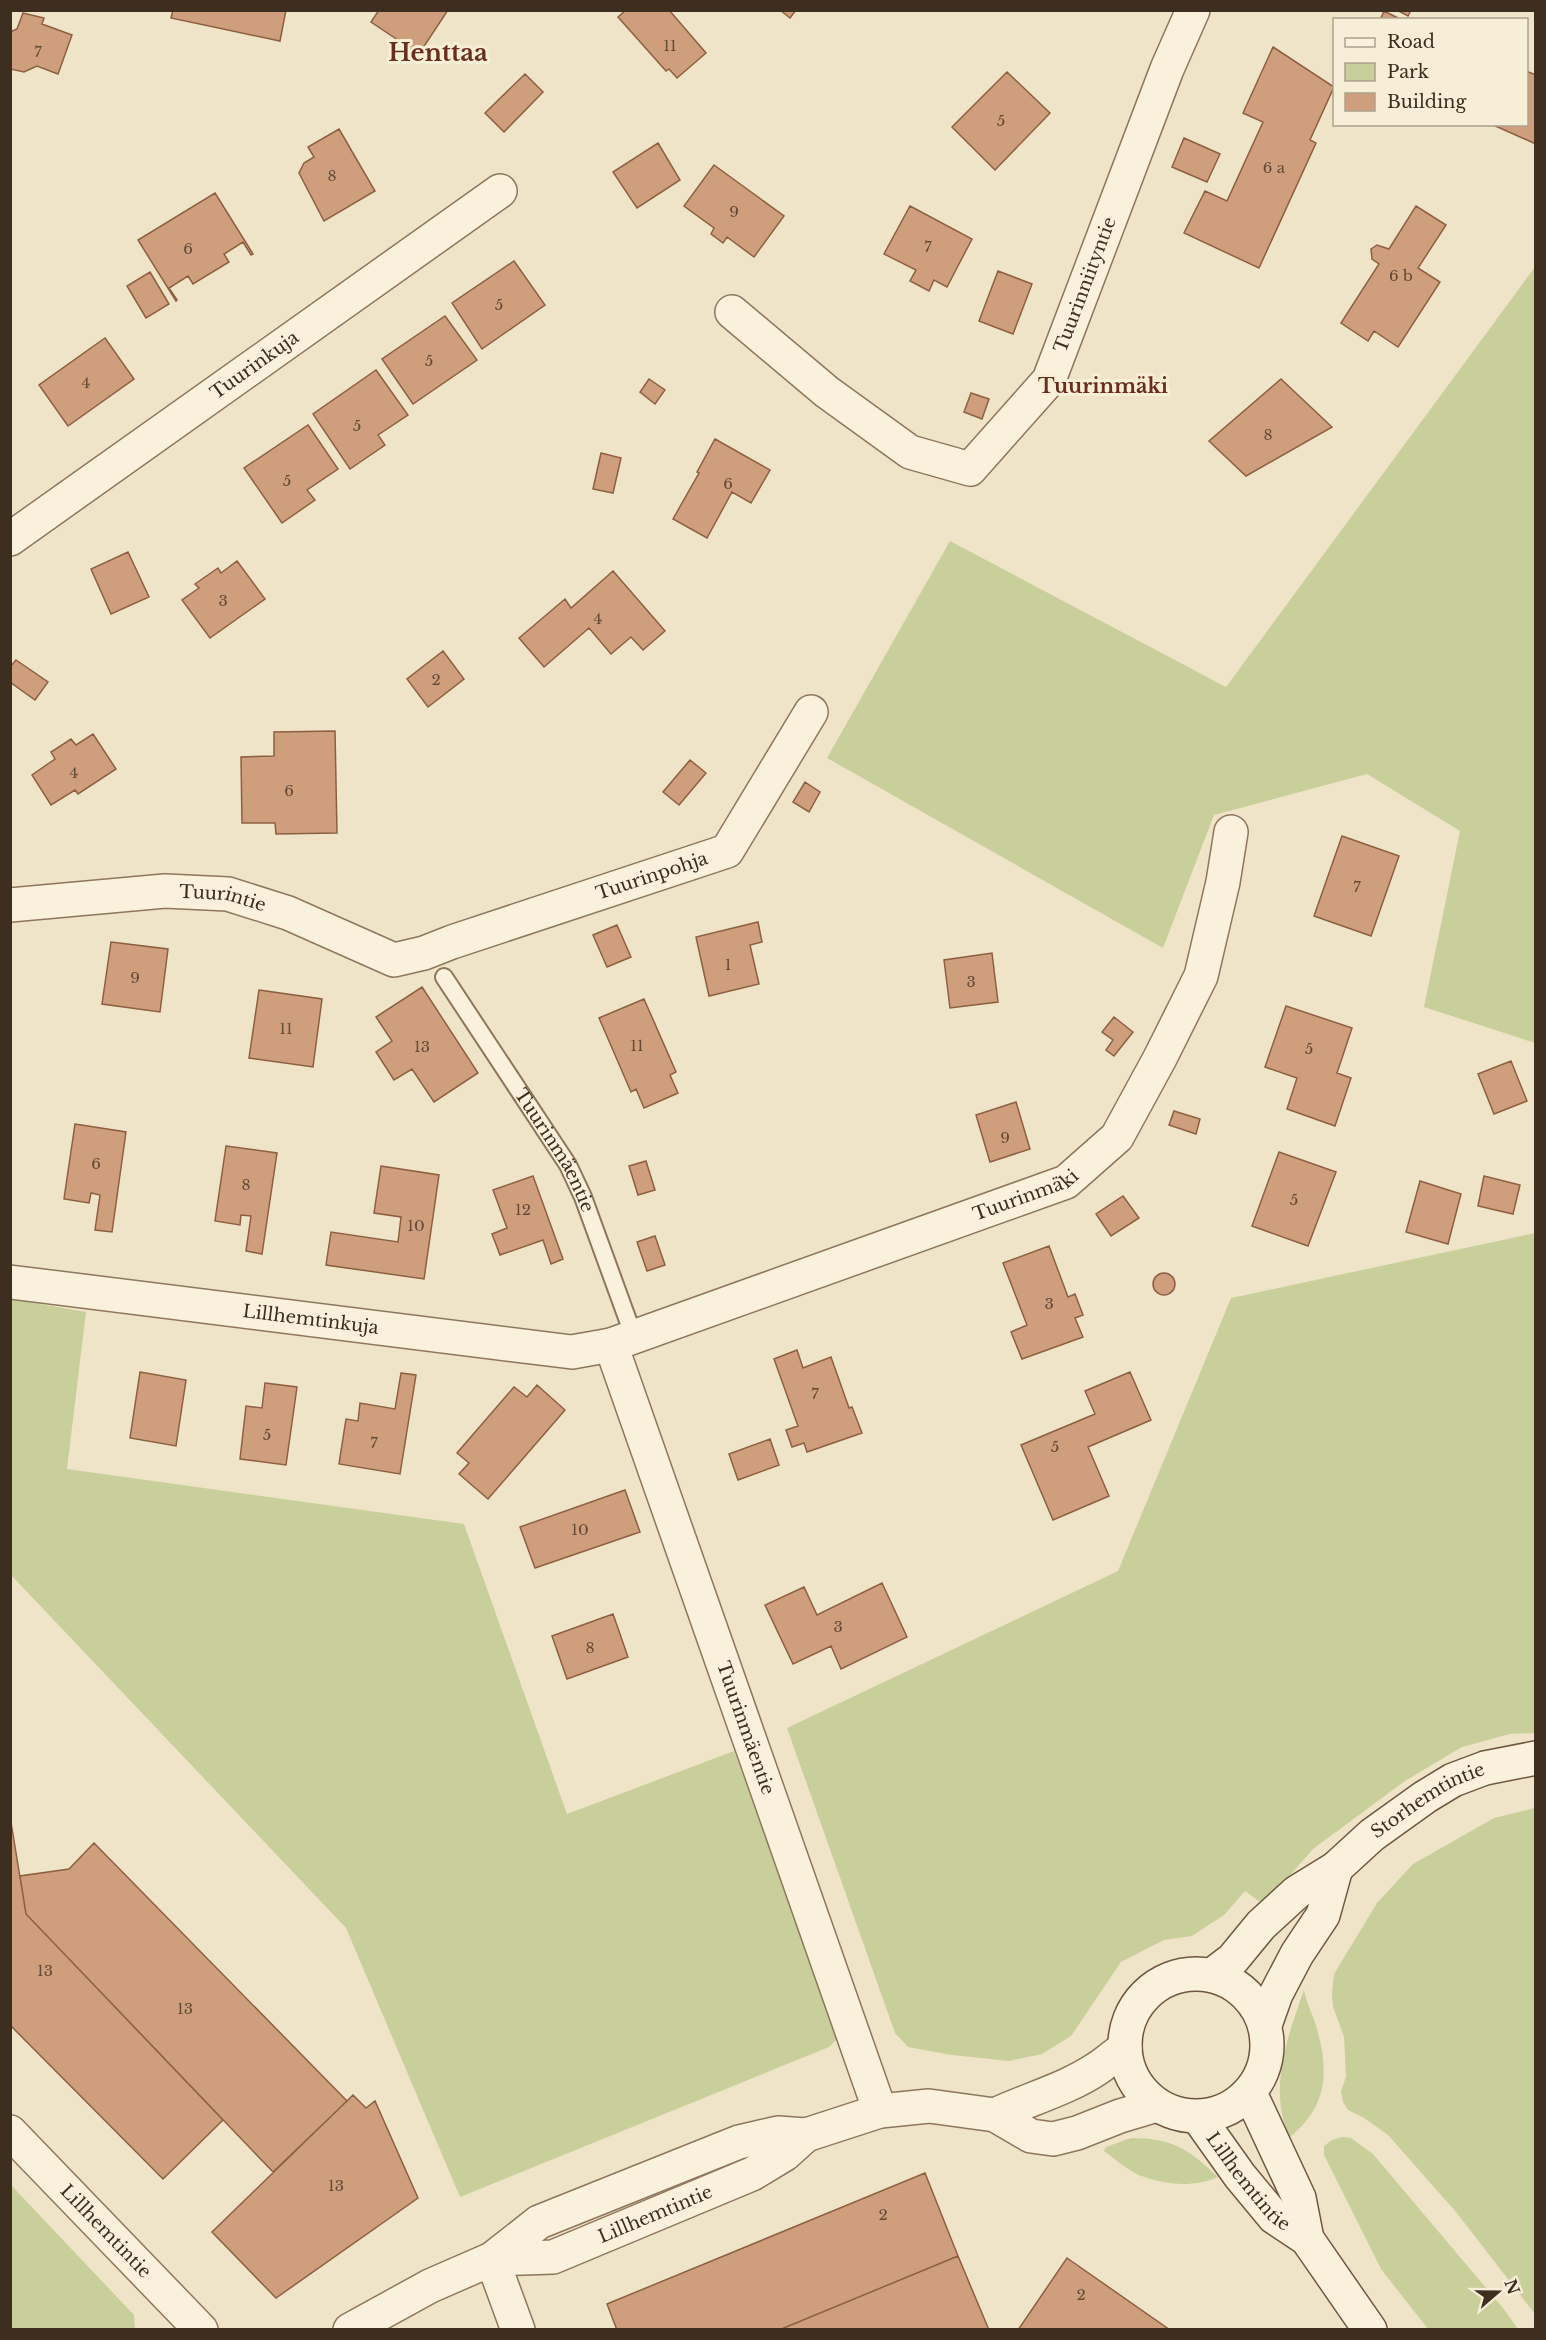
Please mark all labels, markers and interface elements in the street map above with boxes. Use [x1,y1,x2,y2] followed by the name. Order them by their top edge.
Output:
[1333,18,1528,126] legend
[1387,31,1435,53] text: Road
[663,36,677,55] house number: 11
[388,38,488,67] district label: Henttaa
[34,42,42,61] house number: 7
[1387,61,1429,83] text: Park
[1387,91,1466,113] text: Building
[997,111,1005,130] house number: 5
[1263,158,1286,177] house number: 6 a
[327,166,337,185] house number: 8
[729,202,739,221] house number: 9
[1049,214,1121,356] street label: Tuurinniityntie
[924,237,932,256] house number: 7
[183,239,193,258] house number: 6
[1389,266,1413,285] house number: 6 b
[495,295,503,314] house number: 5
[206,326,303,404] street label: Tuurinkuja
[425,351,433,370] house number: 5
[82,373,90,392] house number: 4
[1038,374,1168,398] district label: Tuurinmäki
[353,416,361,435] house number: 5
[1263,425,1273,444] house number: 8
[283,471,291,490] house number: 5
[723,474,733,493] house number: 6
[218,591,228,610] house number: 3
[594,609,602,628] house number: 4
[431,670,441,689] house number: 2
[70,763,78,782] house number: 4
[284,781,294,800] house number: 6
[593,847,711,905] street label: Tuurinpohja
[1353,877,1361,896] house number: 7
[179,881,269,916] street label: Tuurintie
[725,955,731,974] house number: 1
[130,968,140,987] house number: 9
[966,972,976,991] house number: 3
[279,1019,293,1038] house number: 11
[630,1036,644,1055] house number: 11
[414,1037,430,1056] house number: 13
[1305,1039,1313,1058] house number: 5
[510,1084,599,1215] street label: Tuurinmäentie
[1000,1128,1010,1147] house number: 9
[91,1154,101,1173] house number: 6
[970,1165,1083,1225] street label: Tuurinmäki
[241,1175,251,1194] house number: 8
[1290,1190,1298,1209] house number: 5
[515,1200,531,1219] house number: 12
[407,1216,425,1235] house number: 10
[1044,1294,1054,1313] house number: 3
[241,1300,380,1339] street label: Lillhemtinkuja
[811,1384,819,1403] house number: 7
[263,1425,271,1444] house number: 5
[370,1433,378,1452] house number: 7
[1051,1437,1059,1456] house number: 5
[571,1520,589,1539] house number: 10
[833,1617,843,1636] house number: 3
[585,1638,595,1657] house number: 8
[712,1658,779,1798] street label: Tuurinmäentie
[1367,1758,1488,1843] street label: Storhemtintie
[37,1961,53,1980] house number: 13
[177,1999,193,2018] house number: 13
[1201,2128,1294,2236] street label: Lillhemtintie
[328,2176,344,2195] house number: 13
[56,2180,156,2283] street label: Lillhemtintie
[595,2181,716,2248] street label: Lillhemtintie
[878,2205,888,2224] house number: 2
[1468,2262,1528,2322] north arrow
[1500,2276,1524,2297] text: N
[1076,2285,1086,2304] house number: 2

